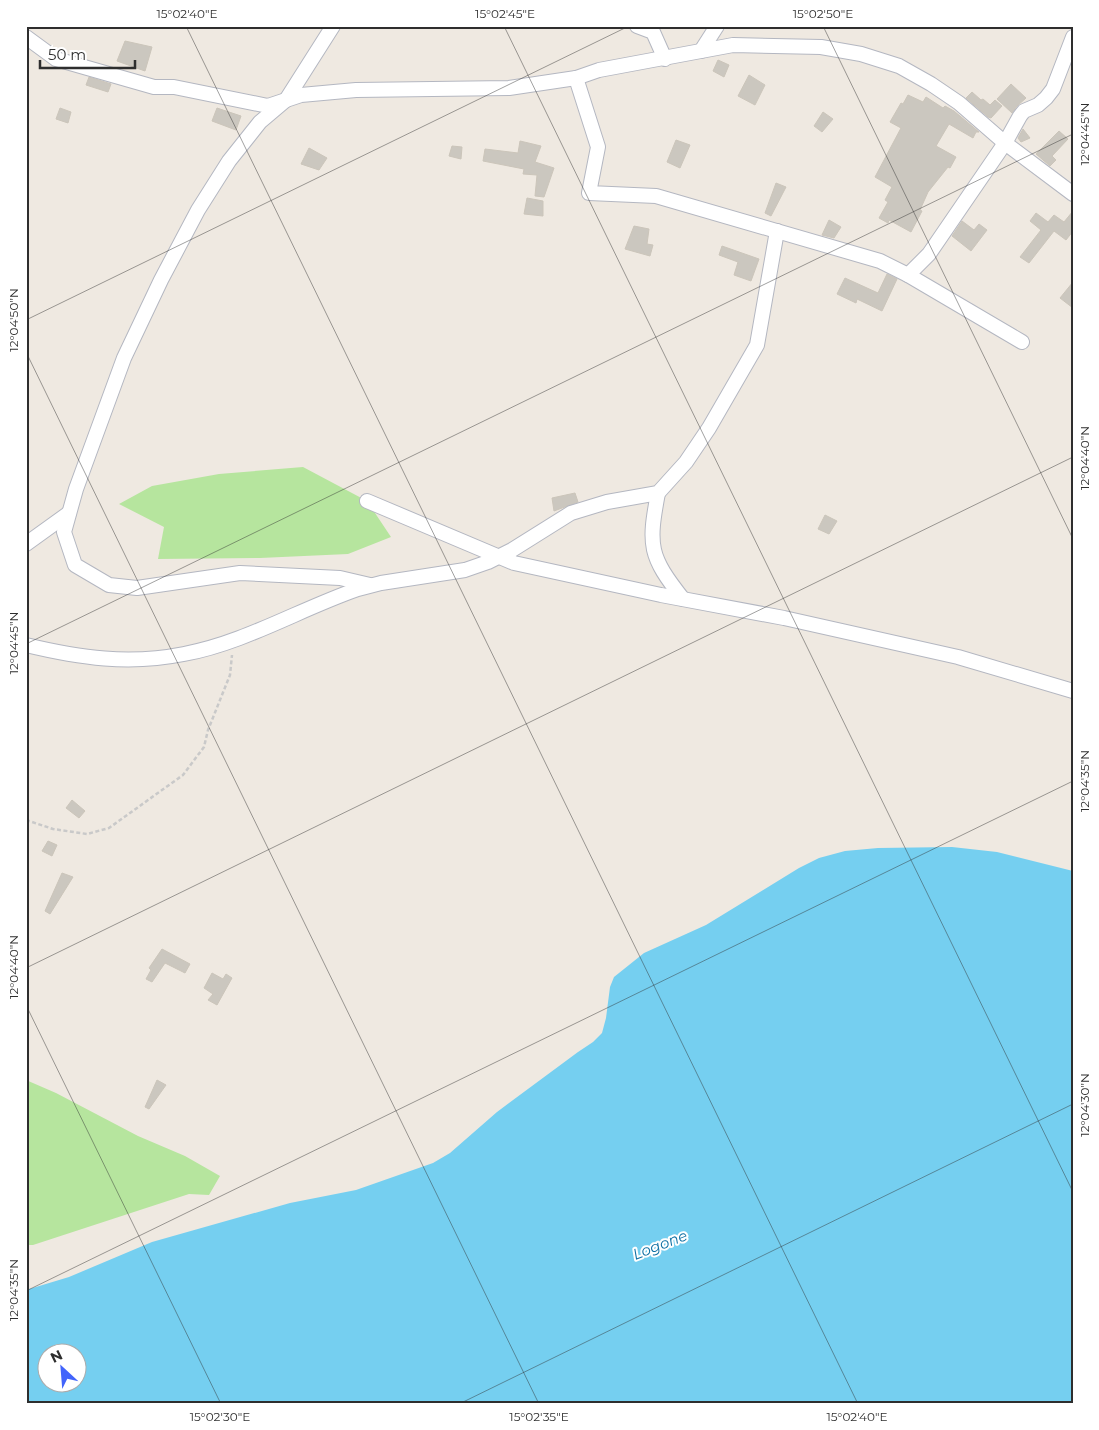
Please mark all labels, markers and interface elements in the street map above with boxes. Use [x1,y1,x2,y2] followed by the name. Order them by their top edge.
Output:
[156,6,218,21] text: 15°02'40"E
[475,6,535,21] text: 15°02'45"E
[793,6,853,21] text: 15°02'50"E
[40,38,135,70] scale bar
[48,45,86,64] text: 50 m
[1077,103,1092,165] text: 12°04'45"N
[6,288,21,352] text: 12°04'50"N
[1077,426,1092,490] text: 12°04'40"N
[6,612,21,674] text: 12°04'45"N
[1077,750,1092,812] text: 12°04'35"N
[6,935,21,999] text: 12°04'40"N
[1077,1073,1092,1137] text: 12°04'30"N
[630,1225,690,1264] water label: Logone
[6,1259,21,1321] text: 12°04'35"N
[38,1342,88,1392] north arrow
[47,1346,65,1367] text: N
[190,1409,250,1424] text: 15°02'30"E
[509,1409,569,1424] text: 15°02'35"E
[826,1409,888,1424] text: 15°02'40"E

